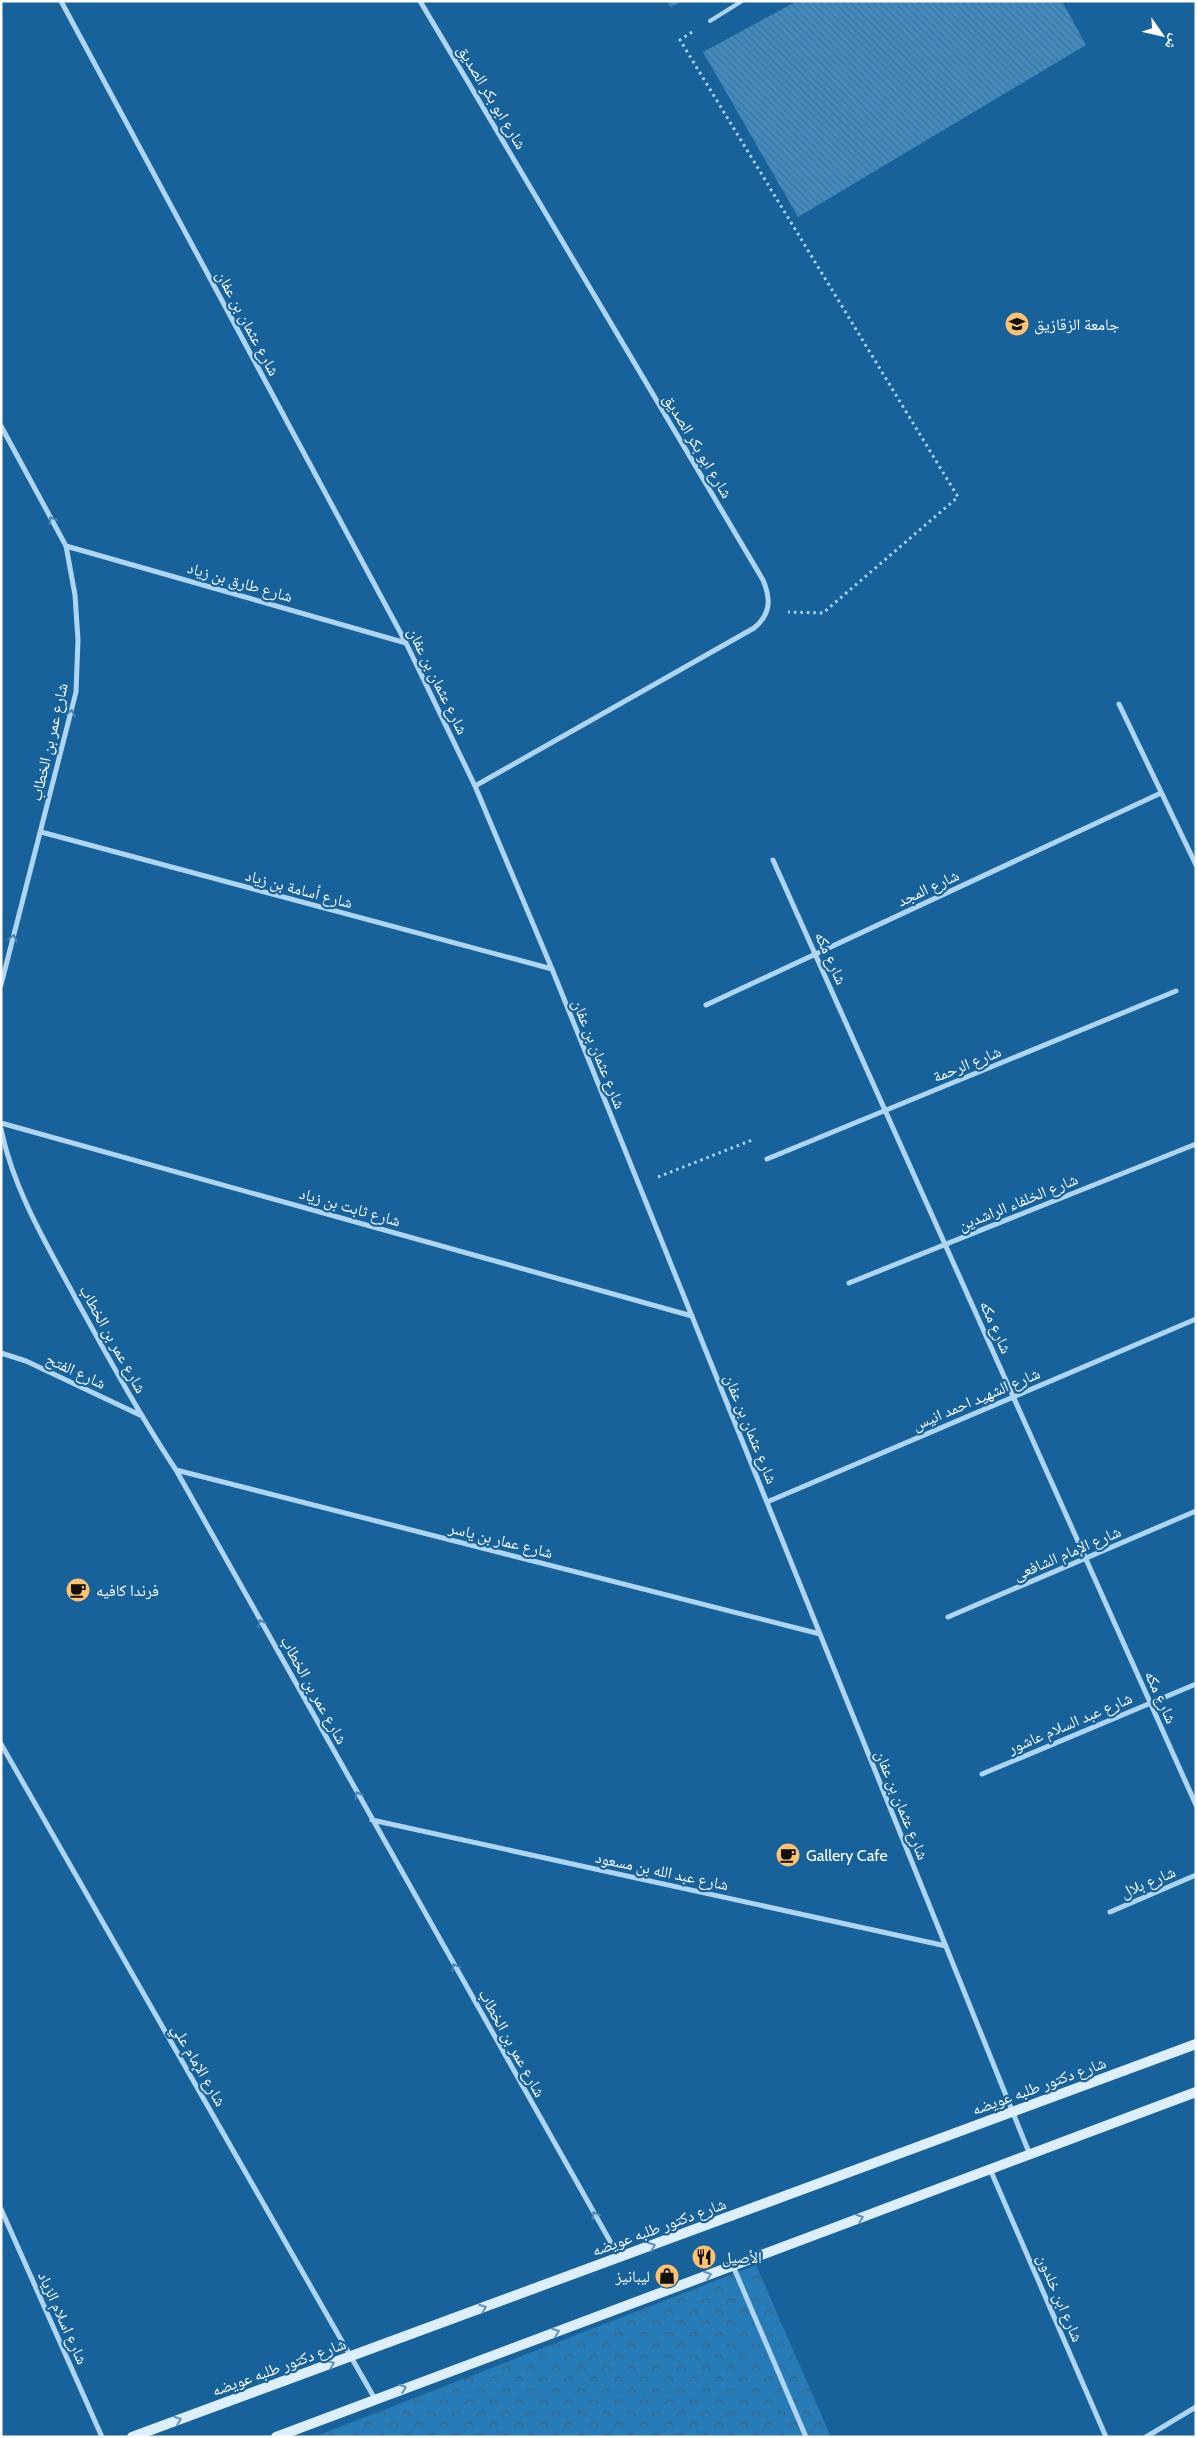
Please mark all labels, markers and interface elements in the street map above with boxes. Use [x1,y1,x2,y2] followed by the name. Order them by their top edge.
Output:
[1137,10,1187,60] north arrow
[1161,31,1184,54] text: ش
[453,41,531,153] street label: شارع ابو بكر الصديق
[211,267,284,379] street label: شارع عثمان بن عفان
[1004,311,1030,337] school or university icon: جامعة الزقازيق
[1034,315,1119,335] place label: جامعة الزقازيق
[659,390,737,502] street label: شارع ابو بكر الصديق
[49,517,59,526] one-way arrow
[185,558,295,607] street label: شارع طارق بن زياد
[403,624,472,738] street label: شارع عثمان بن عفان
[26,681,73,803] street label: شارع عمر بن الخطاب
[65,708,76,717] one-way arrow
[894,865,962,911] street label: شارع المجد
[243,866,355,913] street label: شارع أسامة بن زياد
[810,929,851,988] street label: شارع مكه
[7,933,18,942] one-way arrow
[567,996,630,1112] street label: شارع عثمان بن عفان
[930,1042,1004,1087] street label: شارع الرحمة
[956,1169,1081,1236] street label: شارع الخلفاء الراشدين
[297,1183,403,1231] street label: شارع ثابت بن زياد
[75,1282,151,1397] street label: شارع عمر بن الخطاب
[975,1298,1016,1357] street label: شارع مكه
[43,1349,109,1394] street label: شارع الفتح
[909,1364,1043,1435] street label: شارع الشهيد احمد انيس
[719,1371,782,1487] street label: شارع عثمان بن عفان
[446,1518,555,1563] street label: شارع عمار بن ياسر
[1010,1522,1124,1585] street label: شارع الإمام الشافعى
[65,1577,91,1603] cafe icon: فرندا كافيه
[96,1581,159,1600] place label: فرندا كافيه
[258,1619,268,1628] one-way arrow
[276,1633,352,1748] street label: شارع عمر بن الخطاب
[1140,1668,1181,1727] street label: شارع مكه
[1004,1688,1135,1759] street label: شارع عبد السلام عاشور
[870,1747,933,1863] street label: شارع عثمان بن عفان
[354,1791,364,1800] one-way arrow
[775,1842,801,1868] cafe icon: Gallery Cafe
[806,1846,888,1865] place label: Gallery Cafe
[593,1848,730,1895] street label: شارع عبد الله بن مسعود
[1118,1862,1179,1903] street label: شارع بلال
[451,1963,461,1972] one-way arrow
[474,1986,550,2101] street label: شارع عمر بن الخطاب
[165,2020,230,2111] street label: شارع الإمام علي
[969,2053,1109,2120] street label: شارع دكتور طلبه عويضه
[589,2194,729,2261] street label: شارع دكتور طلبه عويضه
[591,2212,601,2221] one-way arrow
[855,2214,864,2224] one-way arrow
[647,2241,656,2252] one-way arrow
[691,2244,717,2270] restaurant icon: الأصيل
[722,2248,762,2268] place label: الأصيل
[1032,2251,1087,2345] street label: شارع ابن خلدون
[654,2263,680,2289] shop icon: ليبانيز
[615,2267,650,2286] place label: ليبانيز
[33,2269,92,2368] street label: شارع اسلام الزياد
[703,2271,712,2281] one-way arrow
[478,2304,487,2314] one-way arrow
[551,2327,559,2337] one-way arrow
[209,2334,349,2401] street label: شارع دكتور طلبه عويضه
[326,2360,335,2370] one-way arrow
[399,2384,407,2394] one-way arrow
[173,2416,182,2426] one-way arrow

